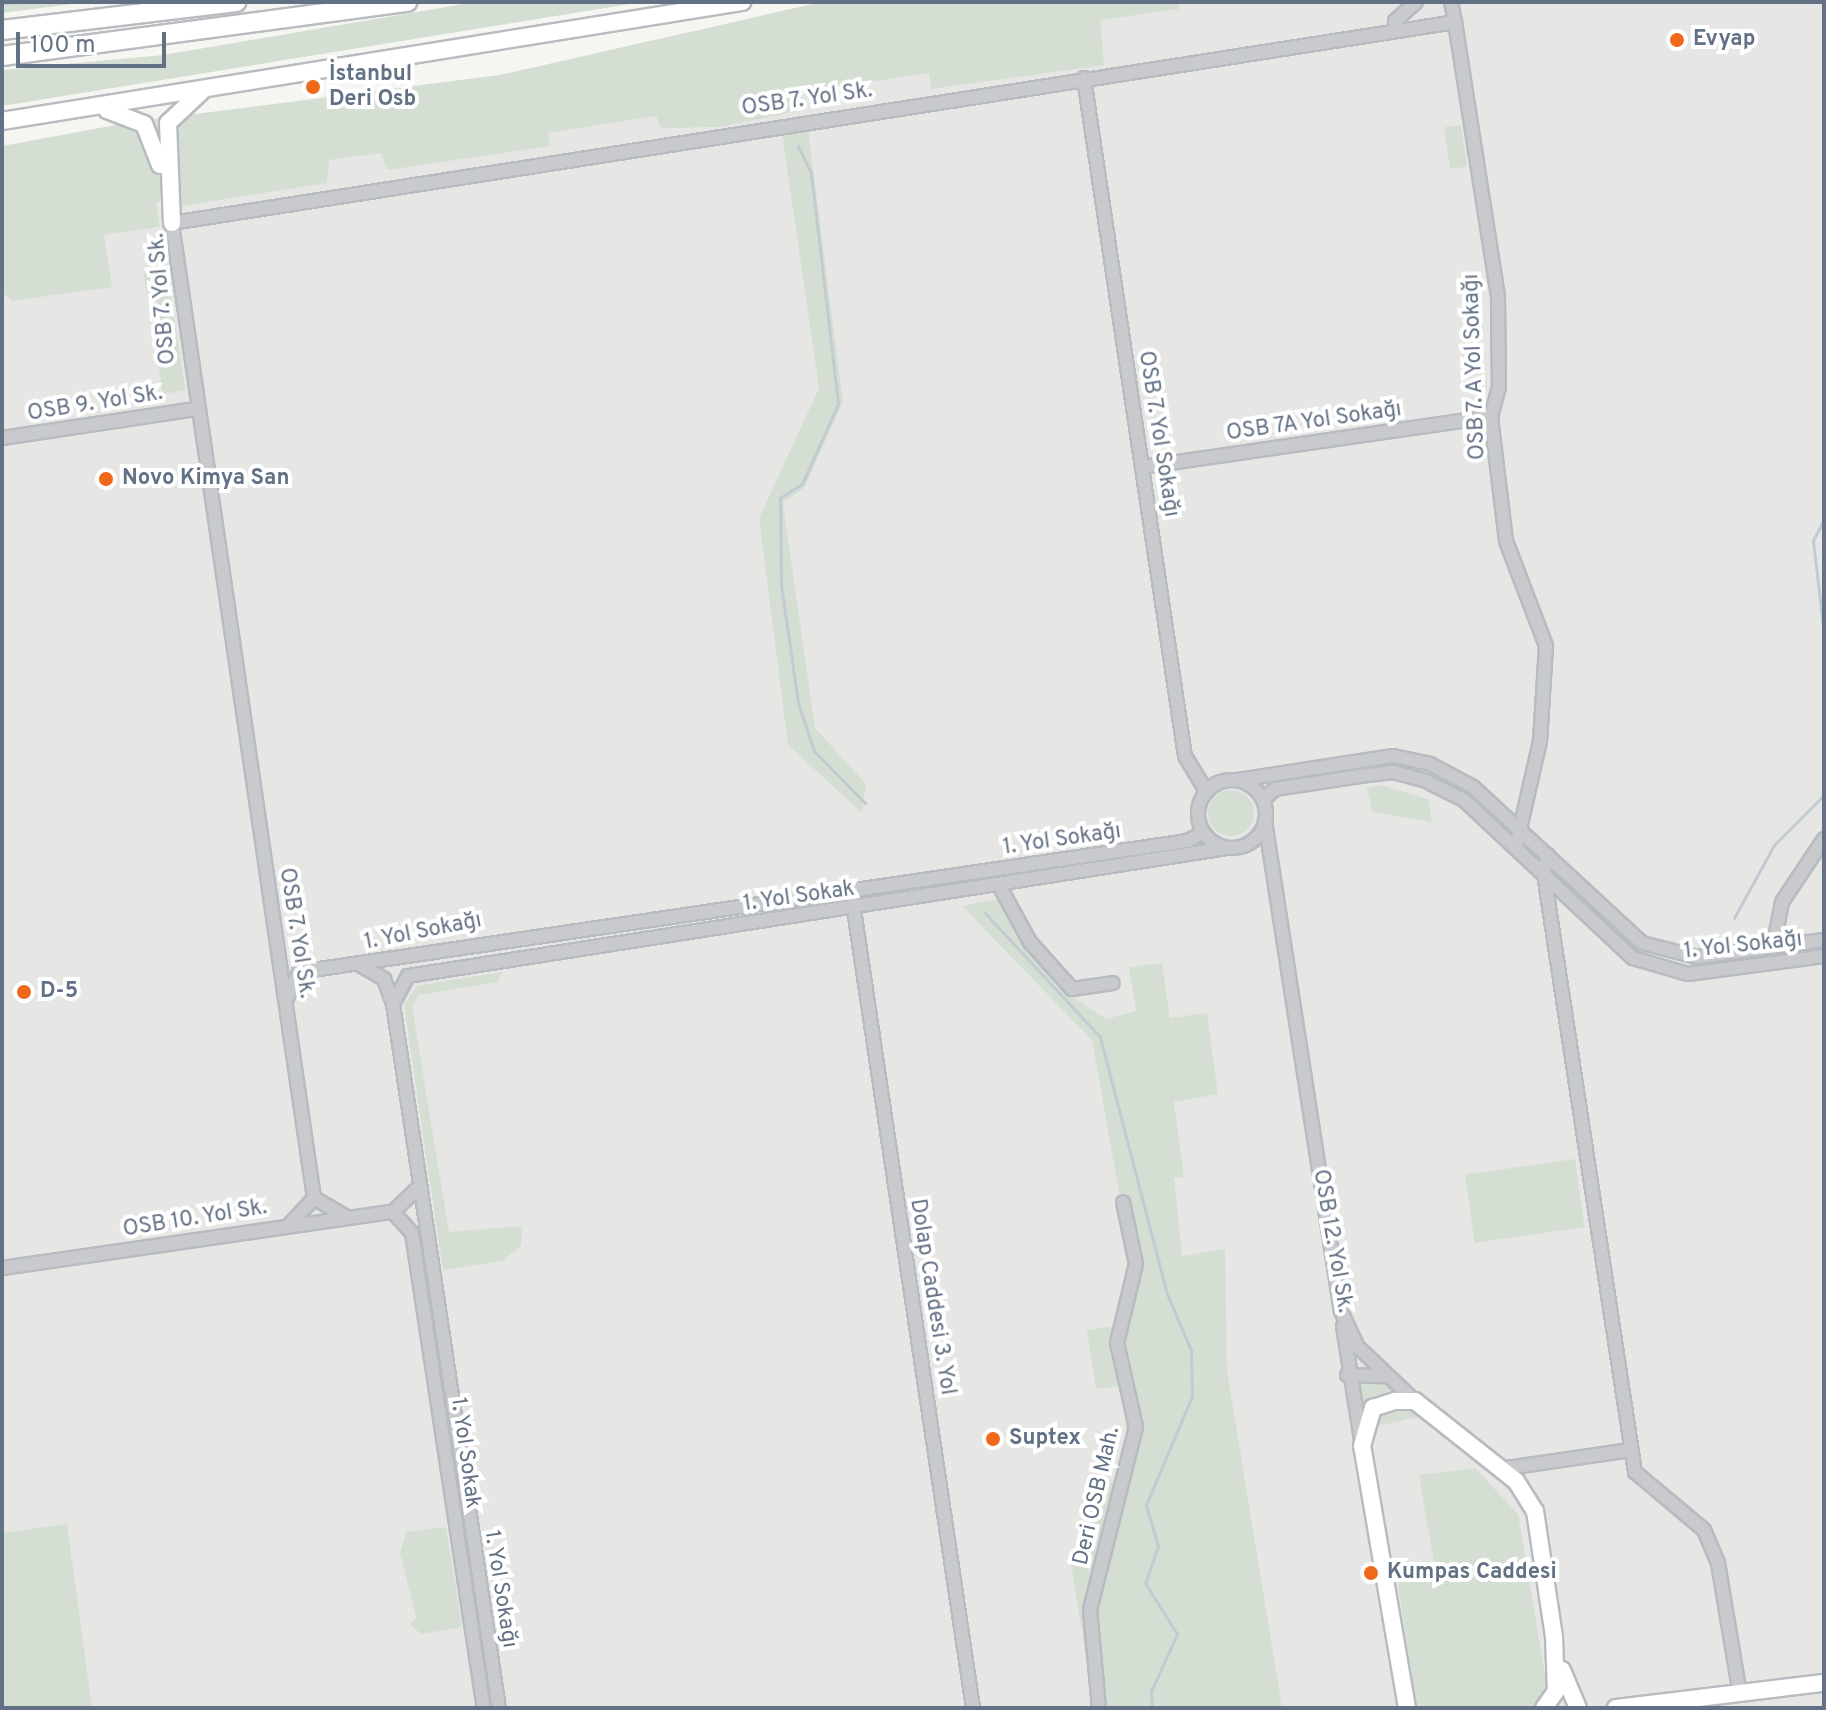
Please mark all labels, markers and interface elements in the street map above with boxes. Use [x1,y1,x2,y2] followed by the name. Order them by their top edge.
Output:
[20,16,170,66] scale bar
[1693,27,1755,53] place label: Evyap
[30,31,96,61] text: 100 m
[1668,31,1686,49] marker: Evyap
[329,61,416,112] place label: İstanbul Deri Osb
[304,78,322,96] marker: İstanbul Deri Osb
[739,78,875,122] street label: OSB 7. Yol Sk.
[144,231,182,367] street label: OSB 7. Yol Sk.
[1458,272,1492,462] street label: OSB 7. A Yol Sokağı
[1132,348,1184,520] street label: OSB 7. Yol Sokağı
[25,380,165,428] street label: OSB 9. Yol Sk.
[1223,396,1405,448] street label: OSB 7A Yol Sokağı
[122,466,289,492] place label: Novo Kimya San
[97,470,115,488] marker: Novo Kimya San
[1001,819,1123,861] street label: 1. Yol Sokağı
[273,865,319,1001] street label: OSB 7. Yol Sk.
[741,876,857,918] street label: 1. Yol Sokak
[362,908,484,956] street label: 1. Yol Sokağı
[1682,927,1804,965] street label: 1. Yol Sokağı
[40,979,78,1005] place label: D-5
[15,983,33,1001] marker: D-5
[1306,1167,1358,1315] street label: OSB 12. Yol Sk.
[121,1195,269,1243] street label: OSB 10. Yol Sk.
[903,1197,961,1397] street label: Dolap Caddesi 3. Yol
[444,1395,486,1511] street label: 1. Yol Sokak
[1068,1424,1126,1568] street label: Deri OSB Mah.
[1009,1426,1081,1452] place label: Suptex
[984,1430,1002,1448] marker: Suptex
[478,1528,522,1650] street label: 1. Yol Sokağı
[1387,1560,1557,1586] place label: Kumpas Caddesi
[1362,1564,1380,1582] marker: Kumpas Caddesi

